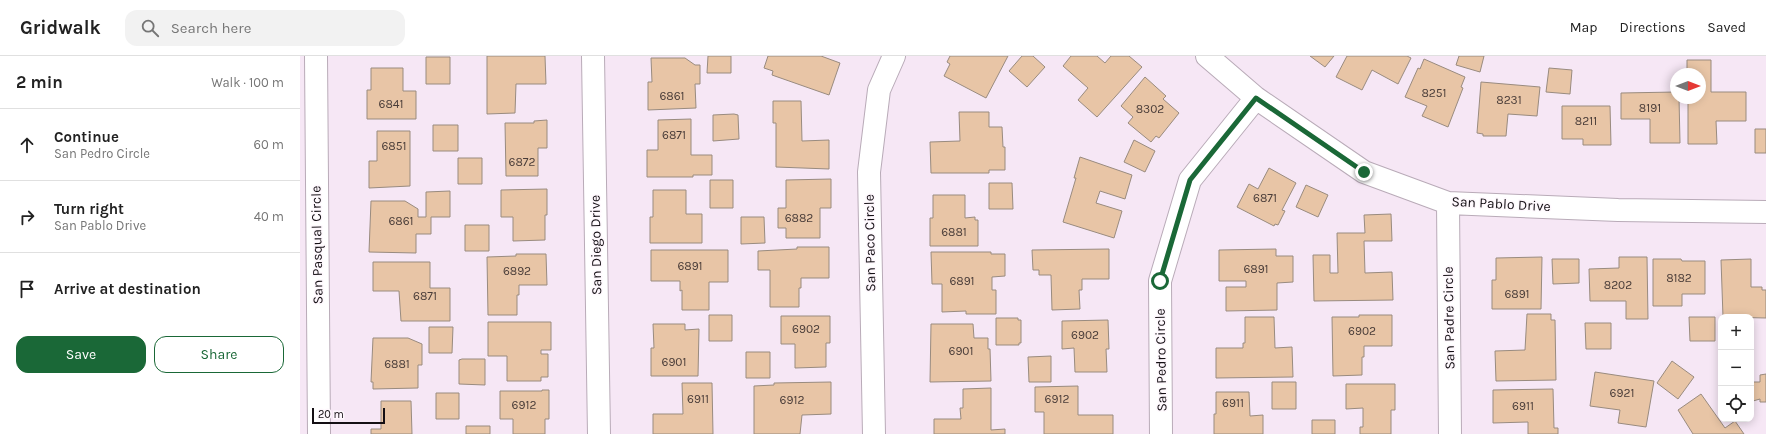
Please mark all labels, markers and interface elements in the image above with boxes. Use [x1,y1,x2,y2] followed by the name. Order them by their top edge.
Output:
[125,10,405,46] search box
[20,17,101,39] text: Gridwalk
[139,17,161,39] icon: search
[171,19,251,37] text: Search here
[1570,19,1598,36] text: Map
[1620,19,1685,36] text: Directions
[1707,19,1746,36] text: Saved
[1670,68,1706,104] north arrow
[16,72,63,92] text: 2 min
[211,75,284,90] text: Walk · 100 m
[1421,86,1447,100] house number: 8251
[659,89,685,103] house number: 6861
[1496,93,1522,107] house number: 8231
[379,97,403,111] house number: 6841
[1639,101,1661,115] house number: 8191
[1136,102,1164,116] house number: 8302
[1575,114,1597,128] house number: 8211
[54,128,119,146] text: Continue
[662,128,686,142] house number: 6871
[16,134,38,156] icon: ahead
[254,137,284,152] text: 60 m
[382,139,406,153] house number: 6851
[54,146,150,161] text: San Pedro Circle
[509,155,535,169] house number: 6872
[1355,163,1373,181] route end
[307,186,327,304] street label: San Pasqual Circle
[1253,191,1277,205] house number: 6871
[1451,193,1551,215] street label: San Pablo Drive
[861,194,879,292] street label: San Paco Circle
[587,195,605,295] street label: San Diego Drive
[54,200,124,218] text: Turn right
[16,206,38,228] icon: right
[254,209,284,224] text: 40 m
[785,211,813,225] house number: 6882
[388,214,414,228] house number: 6861
[54,218,146,233] text: San Pablo Drive
[941,225,967,239] house number: 6881
[677,259,703,273] house number: 6891
[1243,262,1269,276] house number: 6891
[503,264,531,278] house number: 6892
[1440,266,1458,370] street label: San Padre Circle
[1666,271,1692,285] house number: 8182
[1151,272,1169,290] route start
[949,274,975,288] house number: 6891
[16,278,38,300] icon: arrive
[1604,278,1632,292] house number: 8202
[54,280,201,298] text: Arrive at destination
[1504,287,1530,301] house number: 6891
[413,289,437,303] house number: 6871
[1152,308,1170,412] street label: San Pedro Circle
[1718,314,1754,422] map controls
[1718,314,1754,350] button: +
[792,322,820,336] house number: 6902
[1348,324,1376,338] house number: 6902
[1071,328,1099,342] house number: 6902
[16,336,146,373] button: Save
[154,336,284,373] button: Share
[949,344,973,358] house number: 6901
[1718,350,1754,386] button: −
[662,355,686,369] house number: 6901
[384,357,410,371] house number: 6881
[1610,386,1634,400] house number: 6921
[1718,386,1754,422] button: locate
[687,392,709,406] house number: 6911
[1045,392,1069,406] house number: 6912
[780,393,804,407] house number: 6912
[1222,396,1244,410] house number: 6911
[512,398,536,412] house number: 6912
[1512,399,1534,413] house number: 6911
[312,406,385,425] scale bar
[318,408,344,421] text: 20 m

